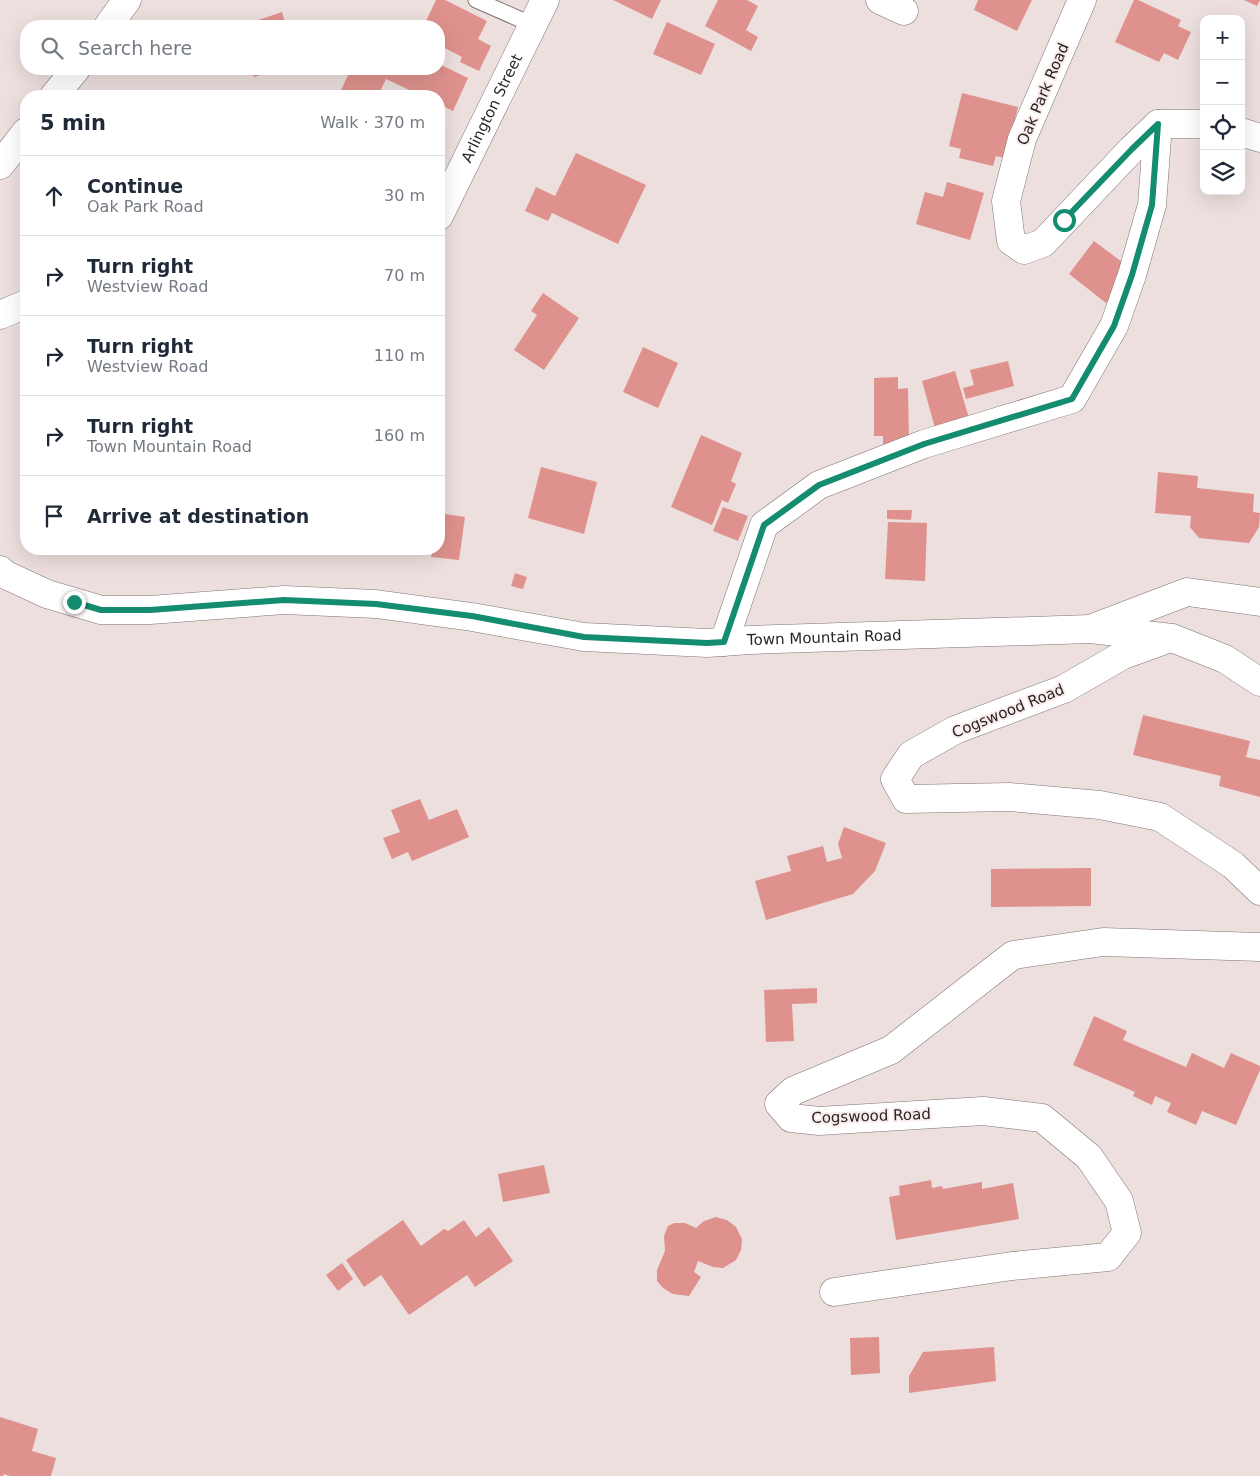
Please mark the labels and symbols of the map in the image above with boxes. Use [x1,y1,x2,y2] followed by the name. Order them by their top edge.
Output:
[1013,40,1073,148] street label: Oak Park Road
[458,51,526,166] street label: Arlington Street
[1053,209,1076,232] route start
[63,591,86,614] route end
[746,626,902,649] street label: Town Mountain Road
[949,680,1067,742] street label: Cogswood Road
[811,1105,931,1127] street label: Cogswood Road

